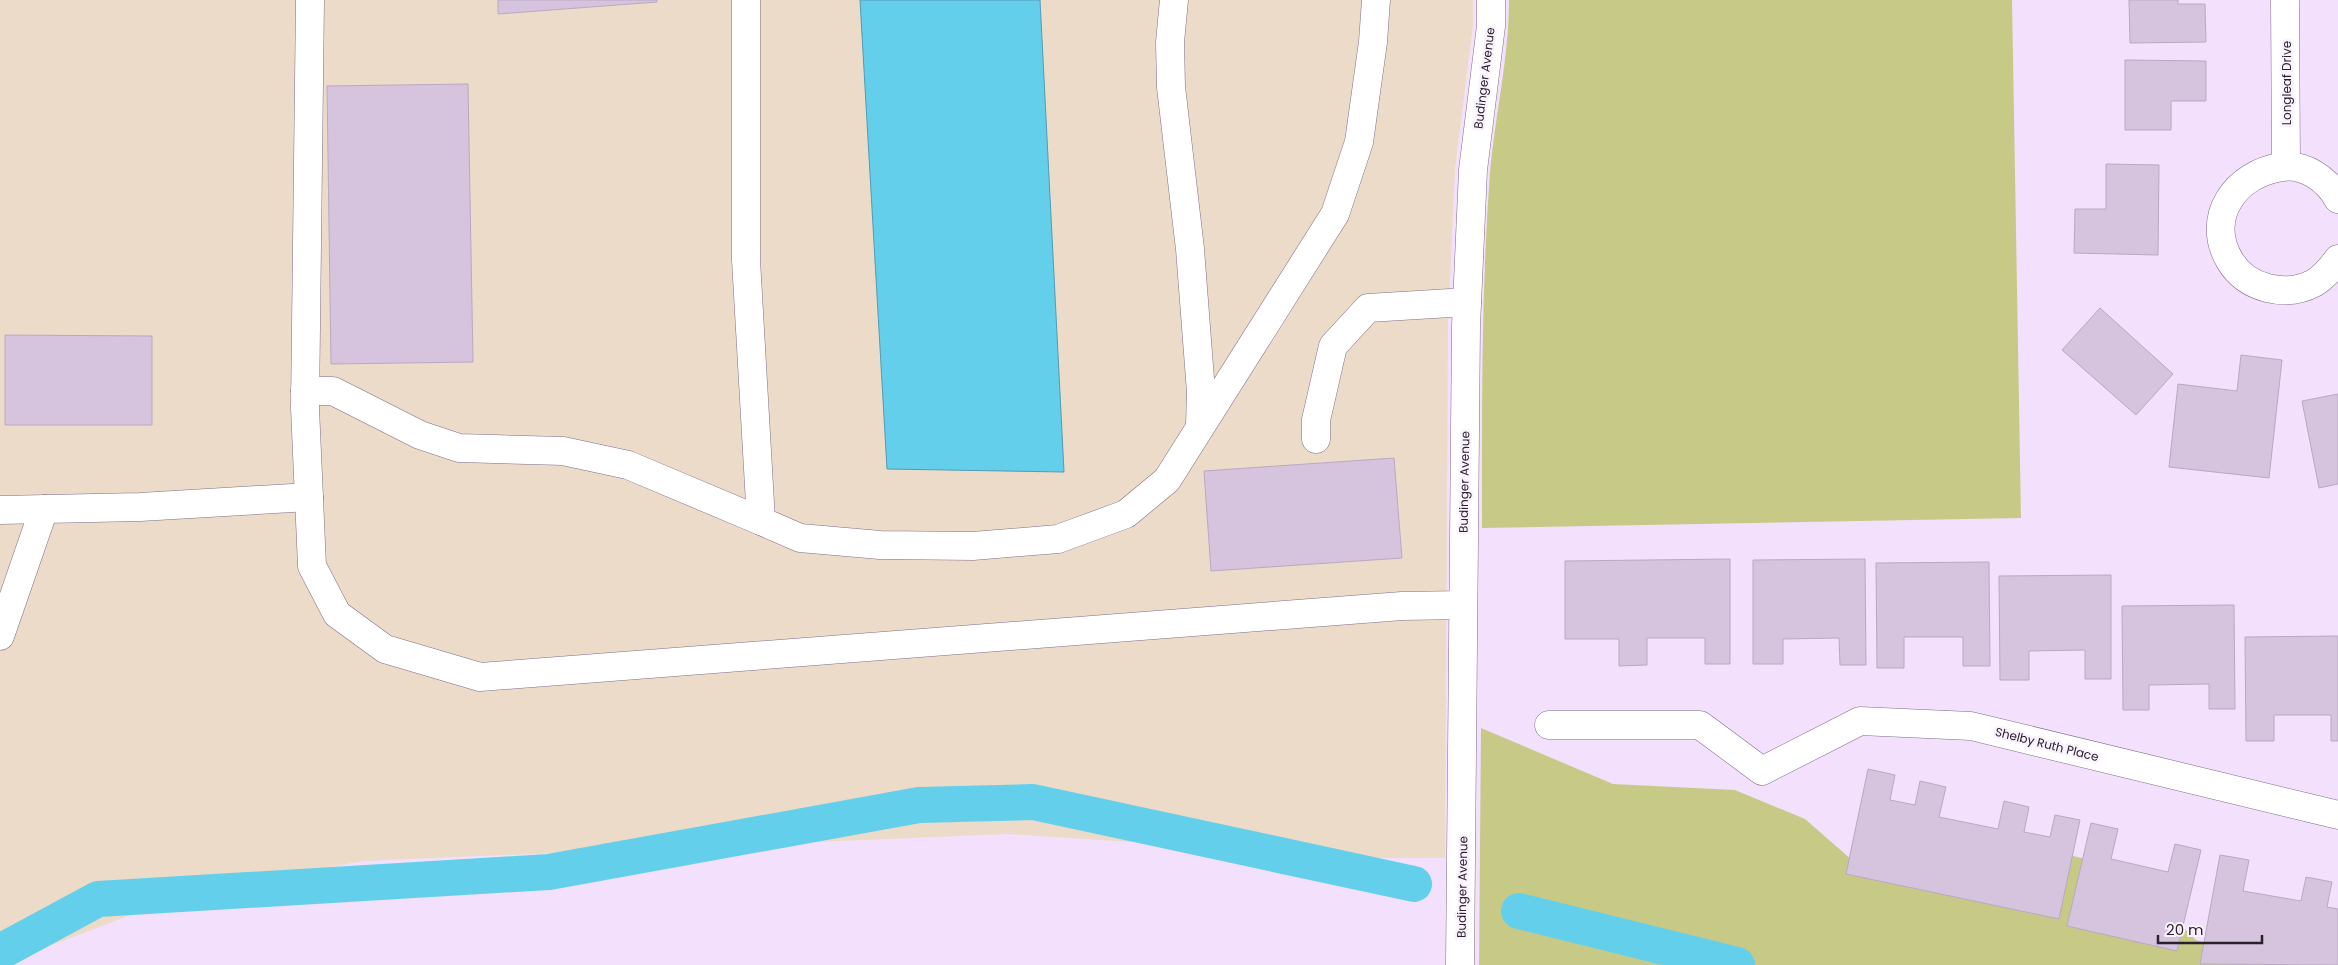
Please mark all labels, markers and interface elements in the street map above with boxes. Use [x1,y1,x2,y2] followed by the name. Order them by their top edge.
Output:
[1469,26,1499,130] street label: Budinger Avenue
[2278,41,2295,125] street label: Longleaf Drive
[1455,431,1473,533] street label: Budinger Avenue
[1993,723,2101,765] street label: Shelby Ruth Place
[1453,836,1471,938] street label: Budinger Avenue
[2158,912,2262,944] scale bar
[2166,919,2204,940] text: 20 m

